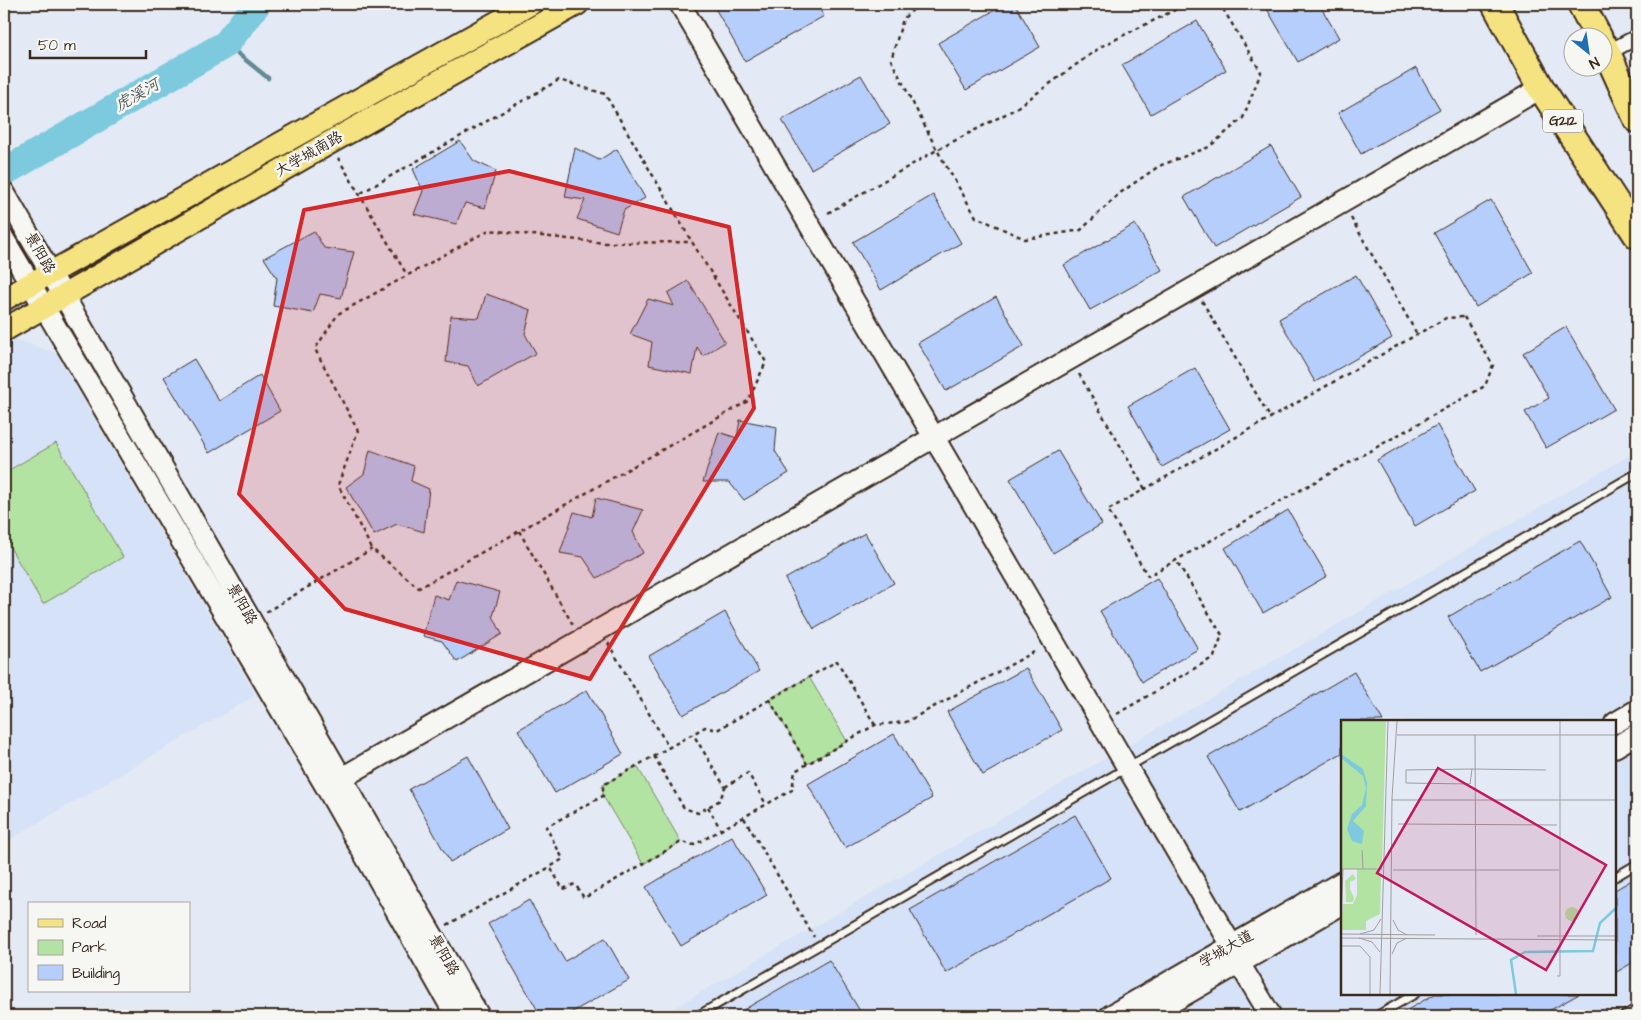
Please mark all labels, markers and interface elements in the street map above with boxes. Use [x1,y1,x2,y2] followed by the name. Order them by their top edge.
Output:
[30,28,146,60] scale bar
[1564,28,1614,78] north arrow
[38,35,76,56] text: 50 m
[1585,52,1603,73] text: N
[111,72,166,117] water label: 虎溪河
[1543,110,1583,132] road number: G212
[271,126,347,182] street label: 大学城南路
[20,228,60,278] street label: 景阳路
[222,579,262,629] street label: 景阳路
[1341,720,1616,995] inset map
[28,902,190,992] legend
[72,913,107,934] text: Road
[1195,925,1257,973] street label: 学城大道
[424,930,464,980] street label: 景阳路
[72,937,107,958] text: Park
[72,963,120,985] text: Building

